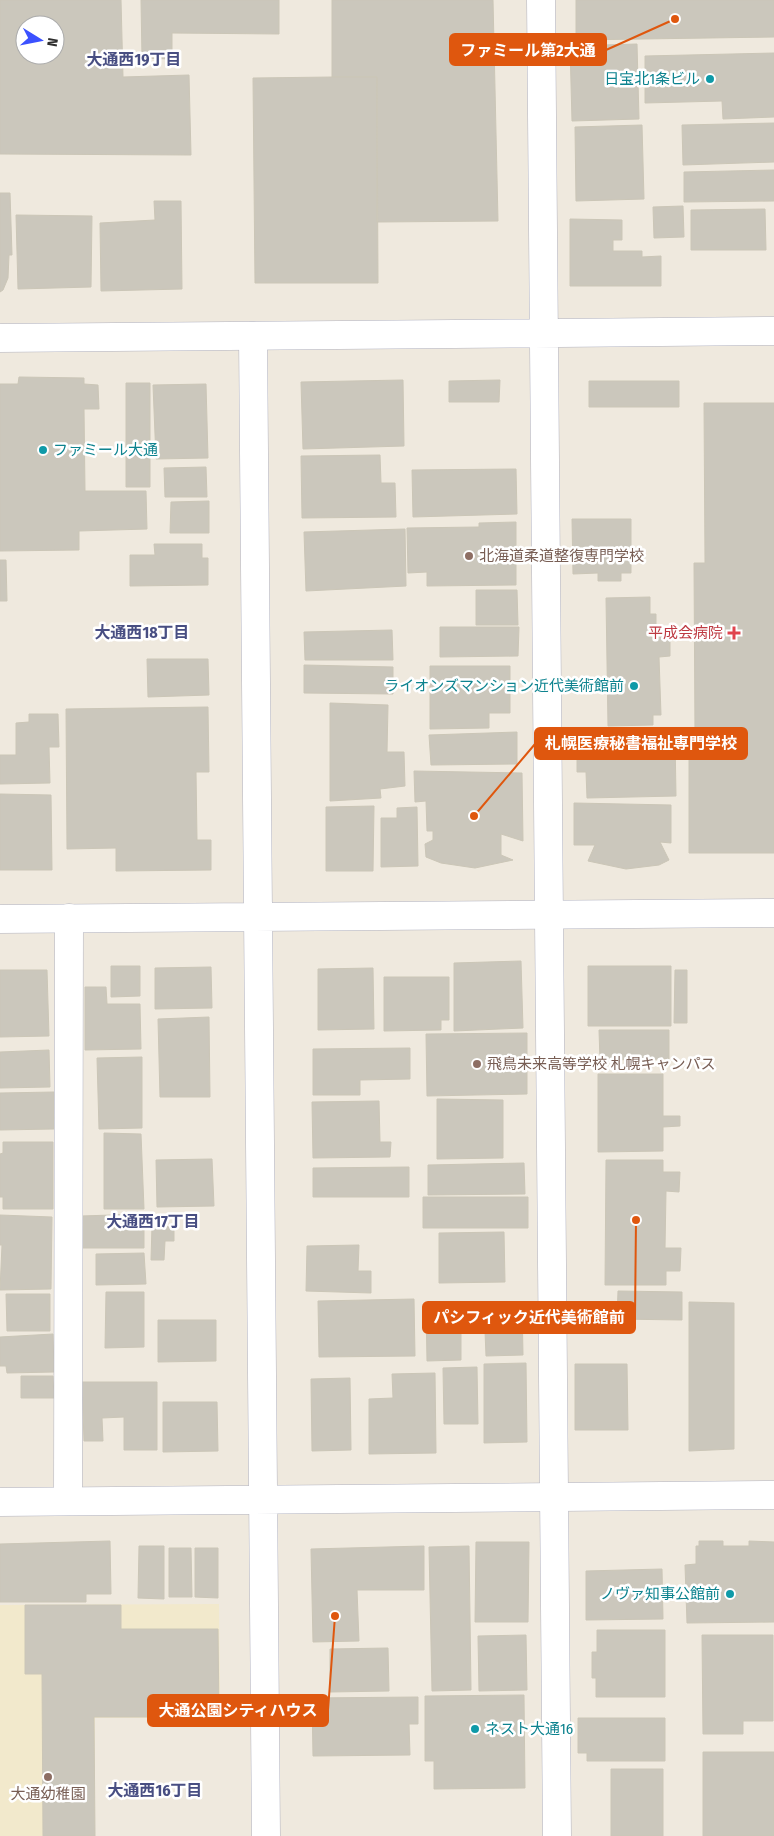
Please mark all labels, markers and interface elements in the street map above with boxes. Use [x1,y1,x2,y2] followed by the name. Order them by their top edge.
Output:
[15,15,65,65] north arrow
[450,34,606,65] callout: ファミール第2大通
[43,37,61,48] text: N
[460,41,596,60] text: ファミール第2大通
[86,50,182,69] district label: 大通西19丁目
[604,70,700,88] place label: 日宝北1条ビル
[704,73,716,85] marker: 日宝北1条ビル
[53,441,158,459] place label: ファミール大通
[37,444,49,456] marker: ファミール大通
[479,547,644,565] place label: 北海道柔道整復専門学校
[463,550,475,562] marker: 北海道柔道整復専門学校
[94,623,190,642] district label: 大通西18丁目
[648,624,723,642] place label: 平成会病院
[727,626,741,640] marker: 平成会病院
[384,677,624,695] place label: ライオンズマンション近代美術館前
[628,680,640,692] marker: ライオンズマンション近代美術館前
[535,728,747,759] callout: 札幌医療秘書福祉専門学校
[545,734,737,753] text: 札幌医療秘書福祉専門学校
[487,1055,716,1073] place label: 飛鳥未来高等学校 札幌キャンパス
[471,1058,483,1070] marker: 飛鳥未来高等学校 札幌キャンパス
[106,1212,200,1231] district label: 大通西17丁目
[423,1302,635,1333] callout: パシフィック近代美術館前
[433,1308,625,1327] text: パシフィック近代美術館前
[600,1585,720,1603] place label: ノヴァ知事公館前
[724,1588,736,1600] marker: ノヴァ知事公館前
[148,1695,328,1726] callout: 大通公園シティハウス
[158,1701,318,1720] text: 大通公園シティハウス
[485,1720,573,1738] place label: ネスト大通16
[469,1723,481,1735] marker: ネスト大通16
[42,1771,54,1783] marker: 大通幼稚園
[107,1781,203,1800] district label: 大通西16丁目
[10,1785,86,1803] place label: 大通幼稚園

